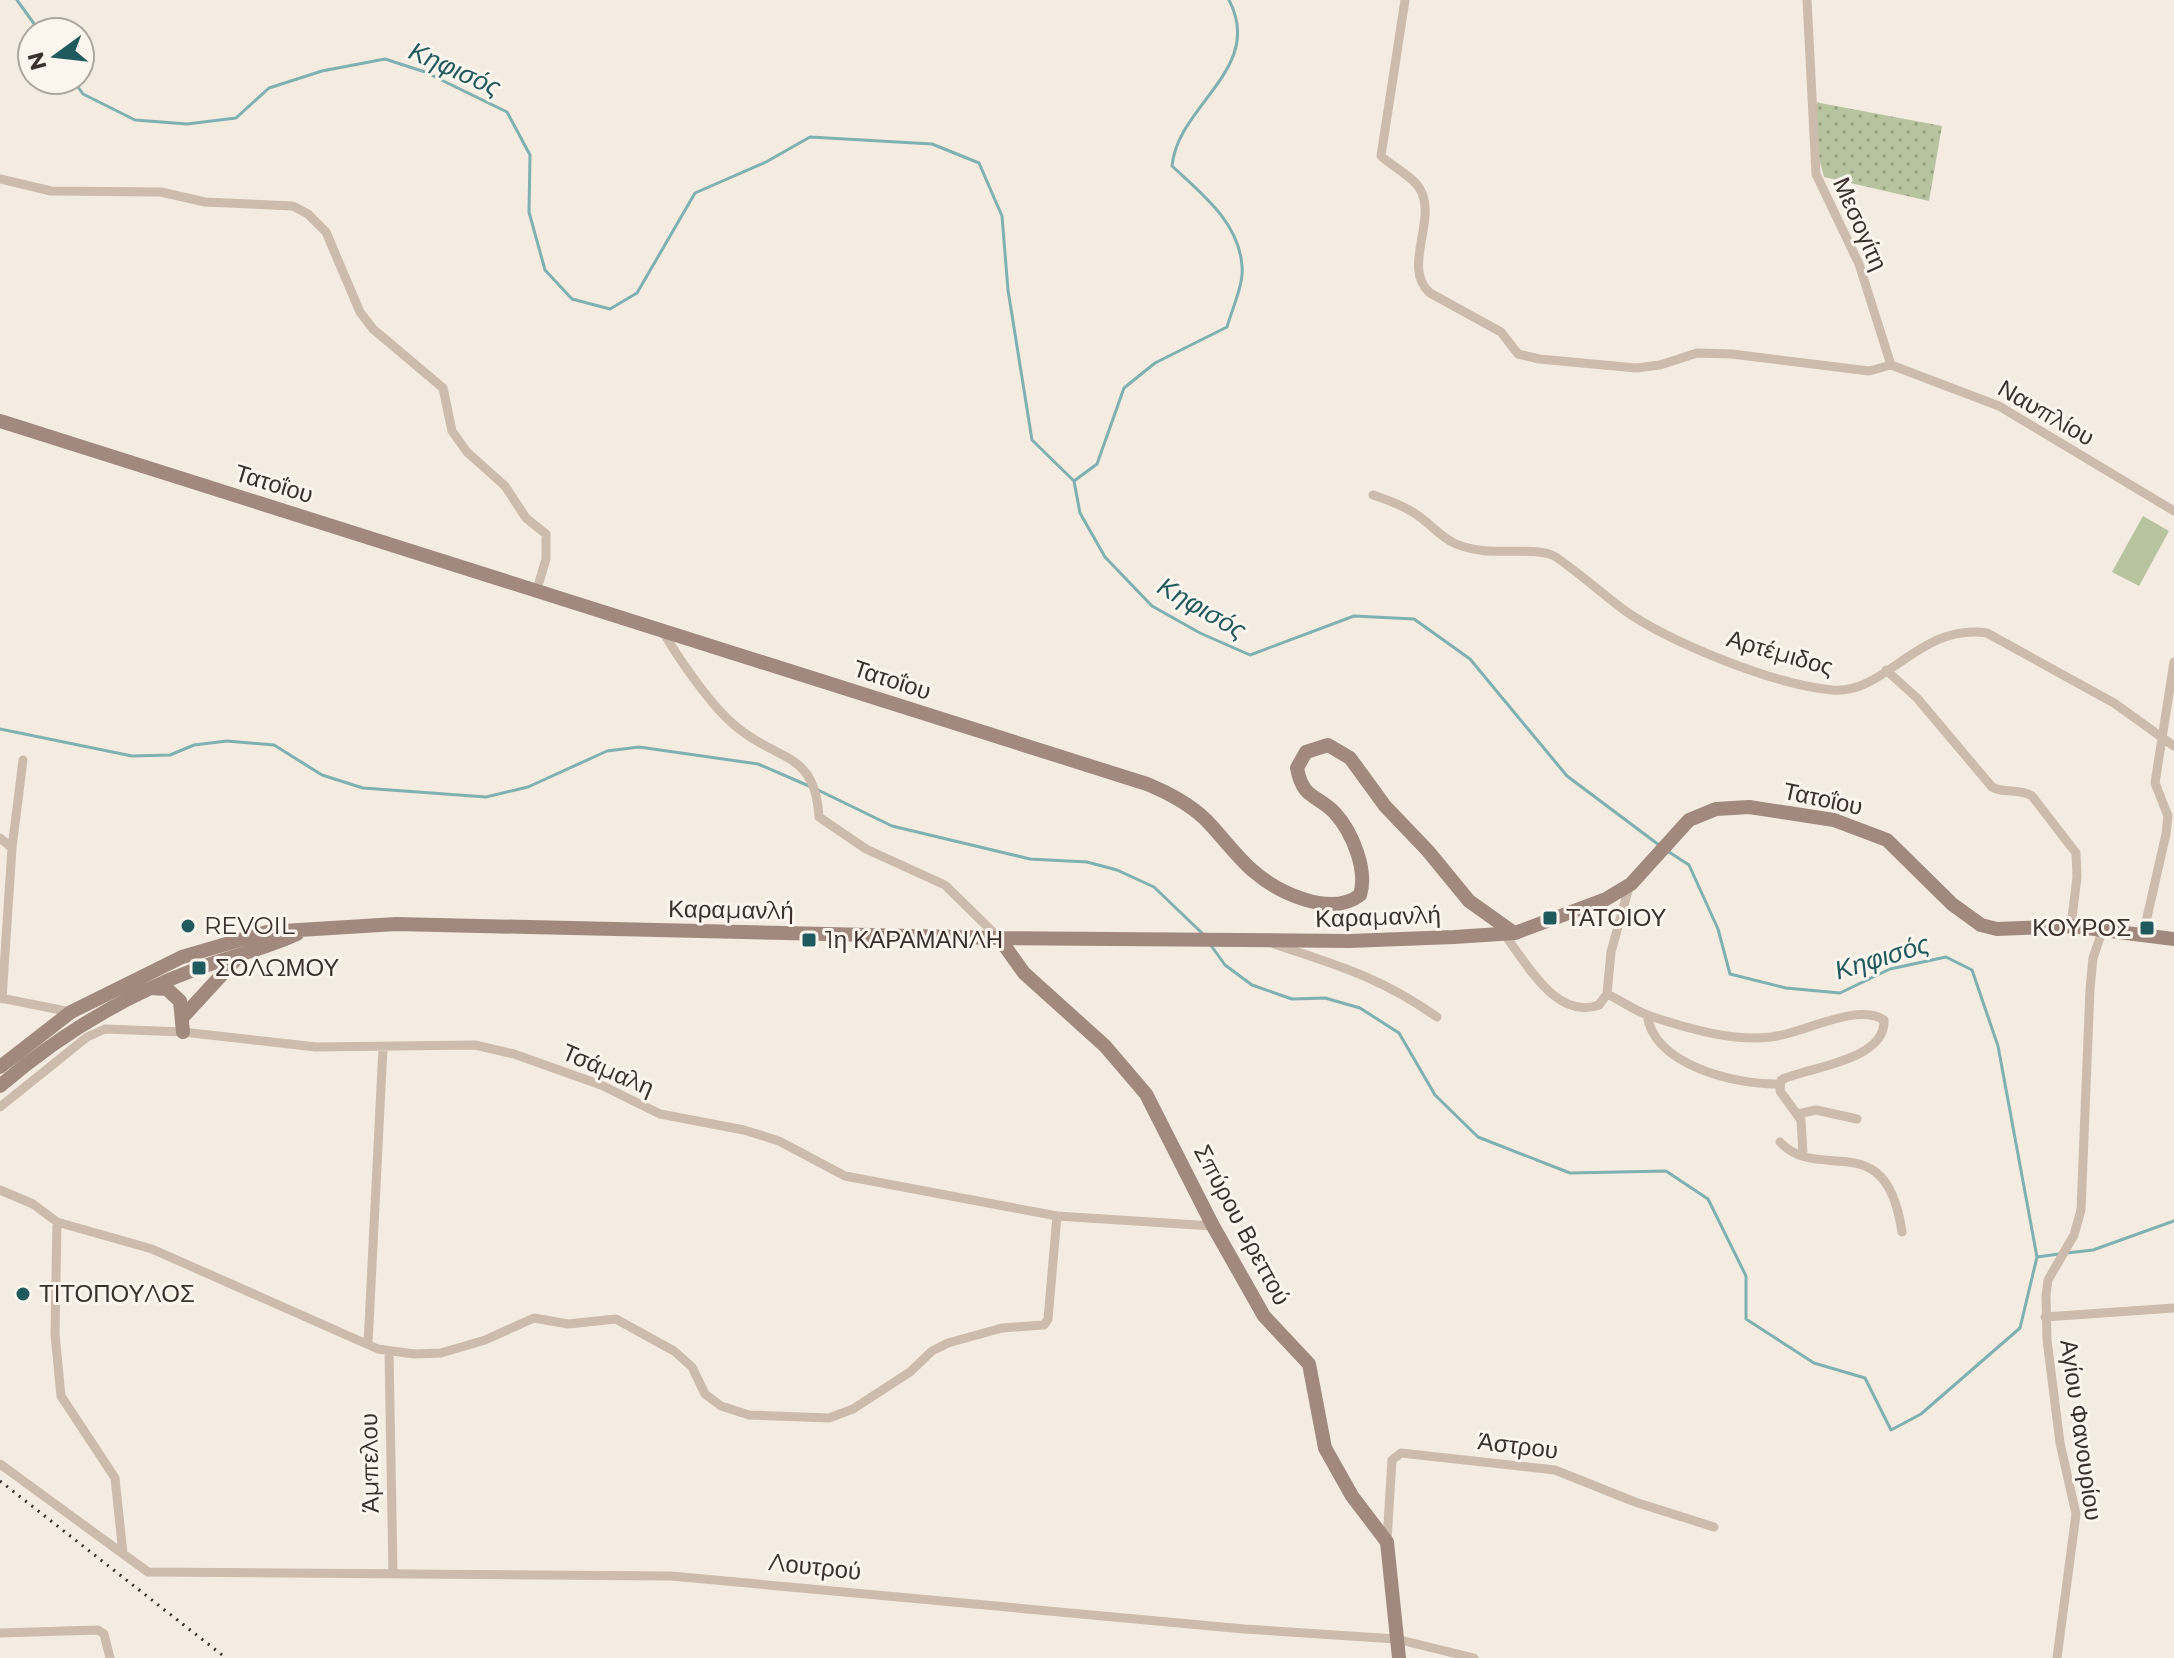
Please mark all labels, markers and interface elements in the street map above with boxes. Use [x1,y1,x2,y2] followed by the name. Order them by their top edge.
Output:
[16,16,96,96] north arrow
[404,35,506,104] water label: Κηφισός
[22,49,53,73] text: N
[1827,173,1894,275] street label: Μεσογίτη
[1993,373,2100,452] street label: Ναυπλίου
[232,458,317,509] street label: Τατοΐου
[1152,570,1252,646] water label: Κηφισός
[1724,624,1837,682] street label: Αρτέμιδος
[850,653,935,706] street label: Τατοΐου
[1781,776,1865,821] street label: Τατοΐου
[668,894,794,925] street label: Καραμανλή
[1315,900,1441,933] street label: Καραμανλή
[1566,903,1667,932] place label: ΤΑΤΟΙΟΥ
[1541,909,1559,927] marker: ΤΑΤΟΙΟΥ
[204,911,295,940] place label: REVOIL
[2032,913,2131,942] place label: ΚΟΥΡΟΣ
[179,917,197,935] marker: REVOIL
[2138,919,2156,937] marker: ΚΟΥΡΟΣ
[825,925,1003,954] place label: 1η ΚΑΡΑΜΑΝΛΗ
[1831,927,1934,987] water label: Κηφισός
[800,931,818,949] marker: 1η ΚΑΡΑΜΑΝΛΗ
[215,953,339,982] place label: ΣΟΛΩΜΟΥ
[190,959,208,977] marker: ΣΟΛΩΜΟΥ
[558,1037,659,1102] street label: Τσάμαλη
[1188,1140,1297,1310] street label: Σπύρου Βρεττού
[39,1279,195,1308] place label: ΤΙΤΟΠΟΥΛΟΣ
[14,1285,32,1303] marker: ΤΙΤΟΠΟΥΛΟΣ
[2054,1337,2109,1522] street label: Αγίου Φανουρίου
[354,1413,385,1513] street label: Άμπελου
[1476,1426,1560,1465] street label: Άστρου
[767,1547,863,1586] street label: Λουτρού

